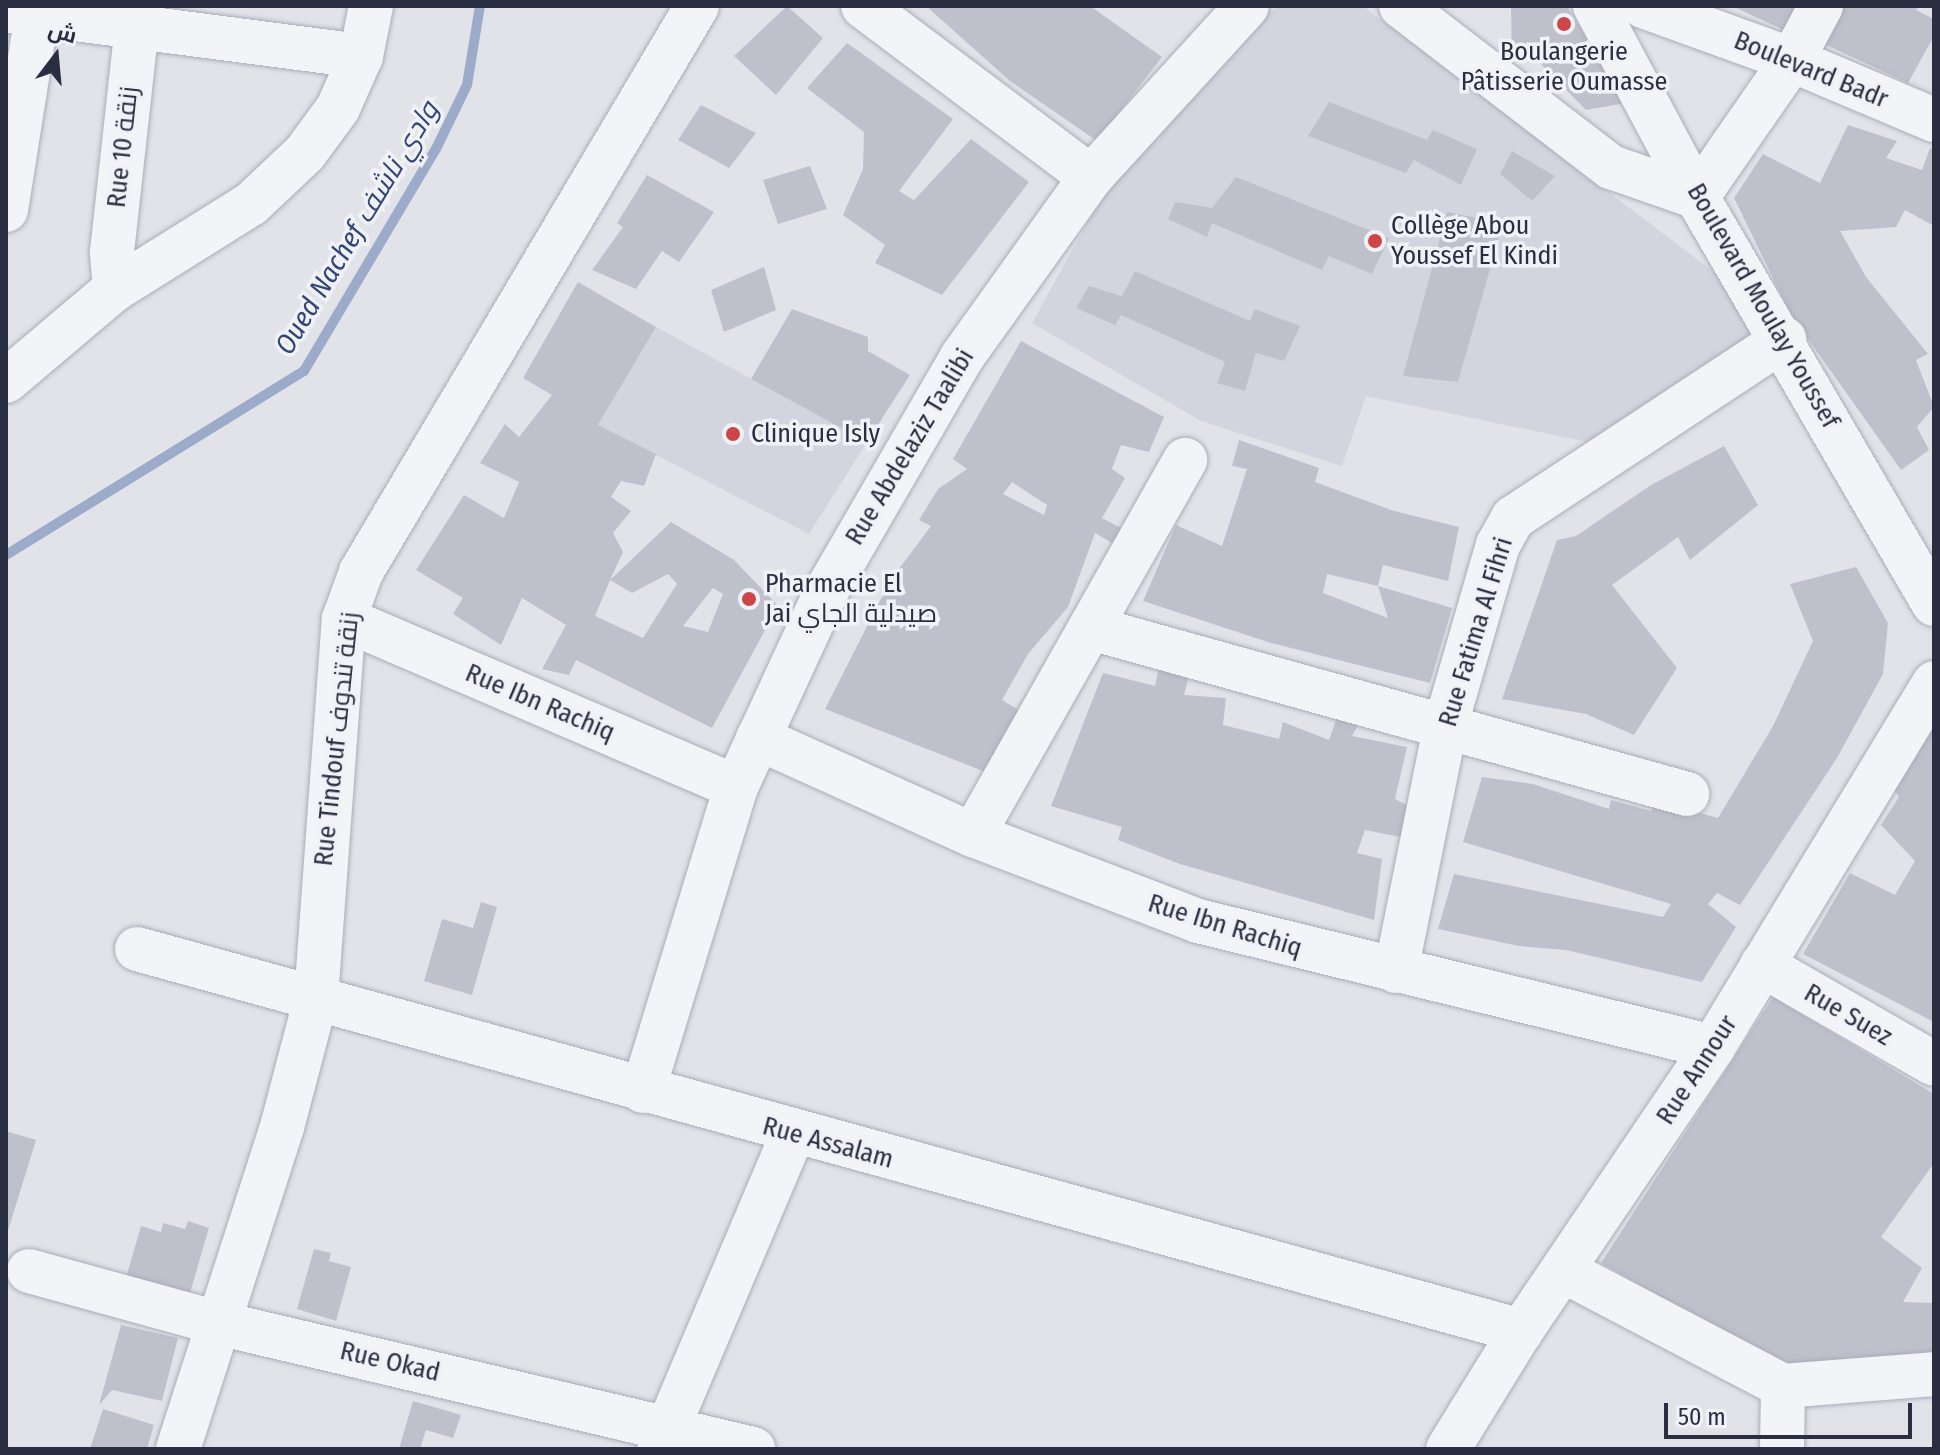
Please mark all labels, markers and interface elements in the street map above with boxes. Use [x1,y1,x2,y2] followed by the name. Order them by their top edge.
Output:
[1555,15,1573,33] marker: Boulangerie Pâtisserie Oumasse
[16,16,96,96] north arrow
[45,16,80,49] text: ش
[1729,25,1893,115] street label: Boulevard Badr
[1461,36,1667,98] place label: Boulangerie Pâtisserie Oumasse
[101,85,145,209] street label: Rue 10 زنقة
[268,96,446,360] water label: Oued Nachef وادي ناشف
[1680,178,1846,434] street label: Boulevard Moulay Youssef
[1391,210,1558,272] place label: Collège Abou Youssef El Kindi
[1366,232,1384,250] marker: Collège Abou Youssef El Kindi
[839,343,981,551] street label: Rue Abdelaziz Taalibi
[751,418,880,450] place label: Clinique Isly
[722,423,744,445] marker: Clinique Isly
[1432,534,1520,730] street label: Rue Fatima Al Fihri
[765,568,937,630] place label: Pharmacie El Jai صيدلية الجاي
[740,590,758,608] marker: Pharmacie El Jai صيدلية الجاي
[308,610,366,868] street label: Rue Tindouf زنقة تندوف
[461,658,619,748] street label: Rue Ibn Rachiq
[1144,888,1306,964] street label: Rue Ibn Rachiq
[1799,977,1897,1053] street label: Rue Suez
[1650,1009,1744,1131] street label: Rue Annour
[759,1111,897,1175] street label: Rue Assalam
[337,1335,443,1389] street label: Rue Okad
[1668,1387,1916,1437] scale bar
[1678,1403,1726,1431] text: 50 m

